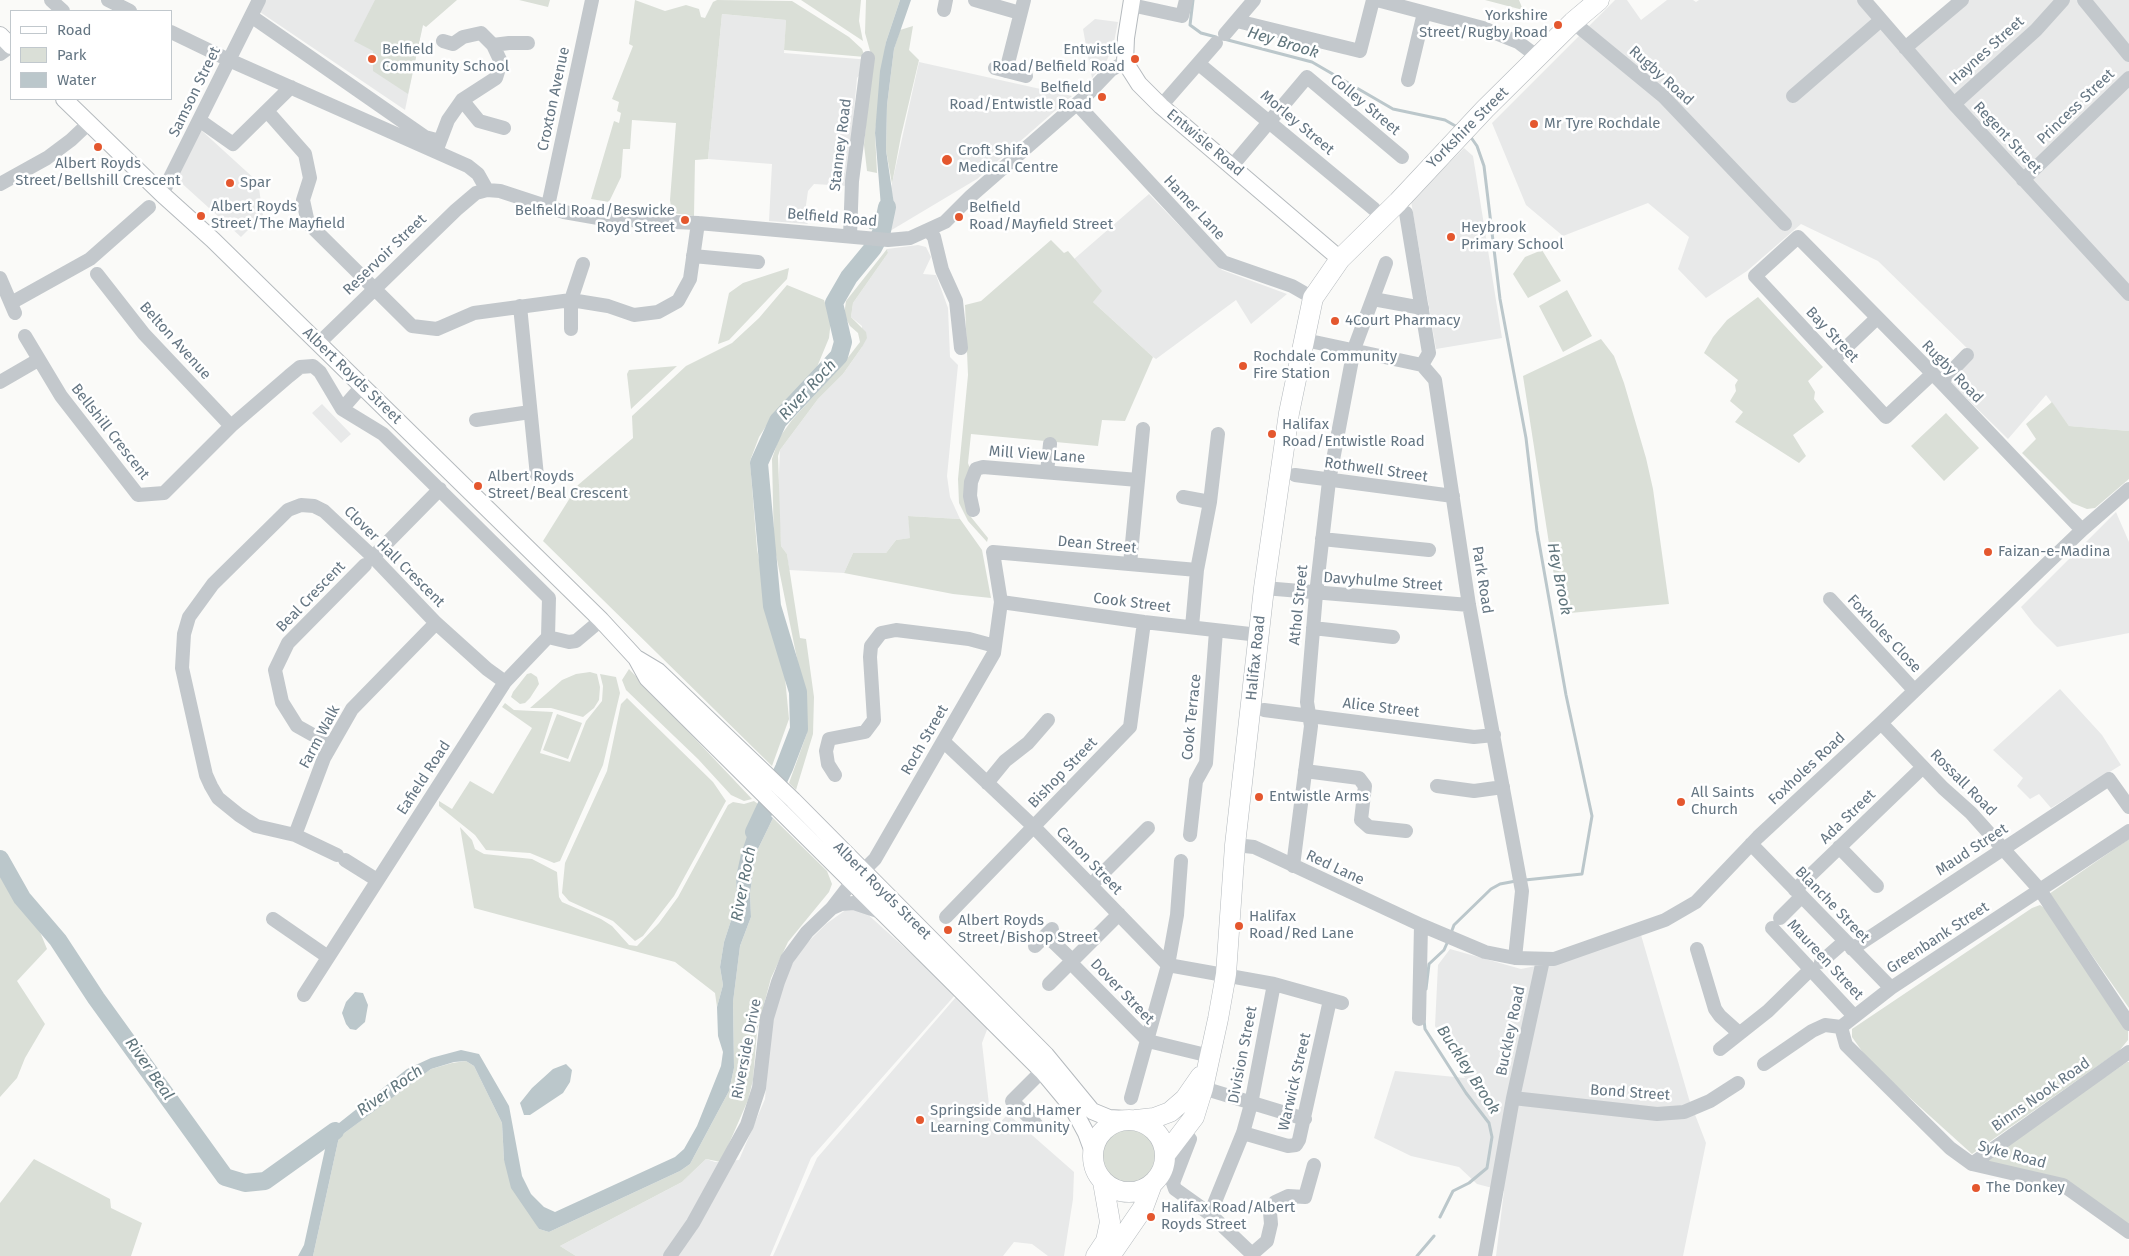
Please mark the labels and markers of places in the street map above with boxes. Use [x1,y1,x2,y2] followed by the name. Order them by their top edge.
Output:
[1419,7,1548,42] place label: Yorkshire Street/Rugby Road
[1552,19,1564,31] marker: Yorkshire Street/Rugby Road
[382,41,509,76] place label: Belfield Community School
[992,41,1125,76] place label: Entwistle Road/Belfield Road
[366,53,378,65] marker: Belfield Community School
[1129,53,1141,65] marker: Entwistle Road/Belfield Road
[949,79,1092,114] place label: Belfield Road/Entwistle Road
[1096,91,1108,103] marker: Belfield Road/Entwistle Road
[1544,115,1661,133] place label: Mr Tyre Rochdale
[1528,118,1540,130] marker: Mr Tyre Rochdale
[92,141,104,153] marker: Albert Royds Street/Bellshill Crescent
[958,142,1058,177] place label: Croft Shifa Medical Centre
[940,153,954,167] marker: Croft Shifa Medical Centre
[15,155,181,190] place label: Albert Royds Street/Bellshill Crescent
[240,174,271,192] place label: Spar
[224,177,236,189] marker: Spar
[211,198,345,233] place label: Albert Royds Street/The Mayfield
[969,199,1113,234] place label: Belfield Road/Mayfield Street
[515,202,675,237] place label: Belfield Road/Beswicke Royd Street
[195,210,207,222] marker: Albert Royds Street/The Mayfield
[953,211,965,223] marker: Belfield Road/Mayfield Street
[679,214,691,226] marker: Belfield Road/Beswicke Royd Street
[1461,219,1564,254] place label: Heybrook Primary School
[1445,231,1457,243] marker: Heybrook Primary School
[1345,312,1460,330] place label: 4Court Pharmacy
[1329,315,1341,327] marker: 4Court Pharmacy
[1253,348,1397,383] place label: Rochdale Community Fire Station
[1237,360,1249,372] marker: Rochdale Community Fire Station
[1282,416,1425,451] place label: Halifax Road/Entwistle Road
[1266,428,1278,440] marker: Halifax Road/Entwistle Road
[488,468,628,503] place label: Albert Royds Street/Beal Crescent
[472,480,484,492] marker: Albert Royds Street/Beal Crescent
[1998,543,2110,561] place label: Faizan-e-Madina
[1982,546,1994,558] marker: Faizan-e-Madina
[1691,784,1754,819] place label: All Saints Church
[1269,788,1369,806] place label: Entwistle Arms
[1253,791,1265,803] marker: Entwistle Arms
[1675,796,1687,808] marker: All Saints Church
[1249,908,1354,943] place label: Halifax Road/Red Lane
[958,912,1098,947] place label: Albert Royds Street/Bishop Street
[1233,920,1245,932] marker: Halifax Road/Red Lane
[942,924,954,936] marker: Albert Royds Street/Bishop Street
[930,1102,1081,1137] place label: Springside and Hamer Learning Community
[914,1114,926,1126] marker: Springside and Hamer Learning Community
[1986,1179,2065,1197] place label: The Donkey
[1970,1182,1982,1194] marker: The Donkey
[1161,1199,1295,1234] place label: Halifax Road/Albert Royds Street
[1145,1211,1157,1223] marker: Halifax Road/Albert Royds Street

